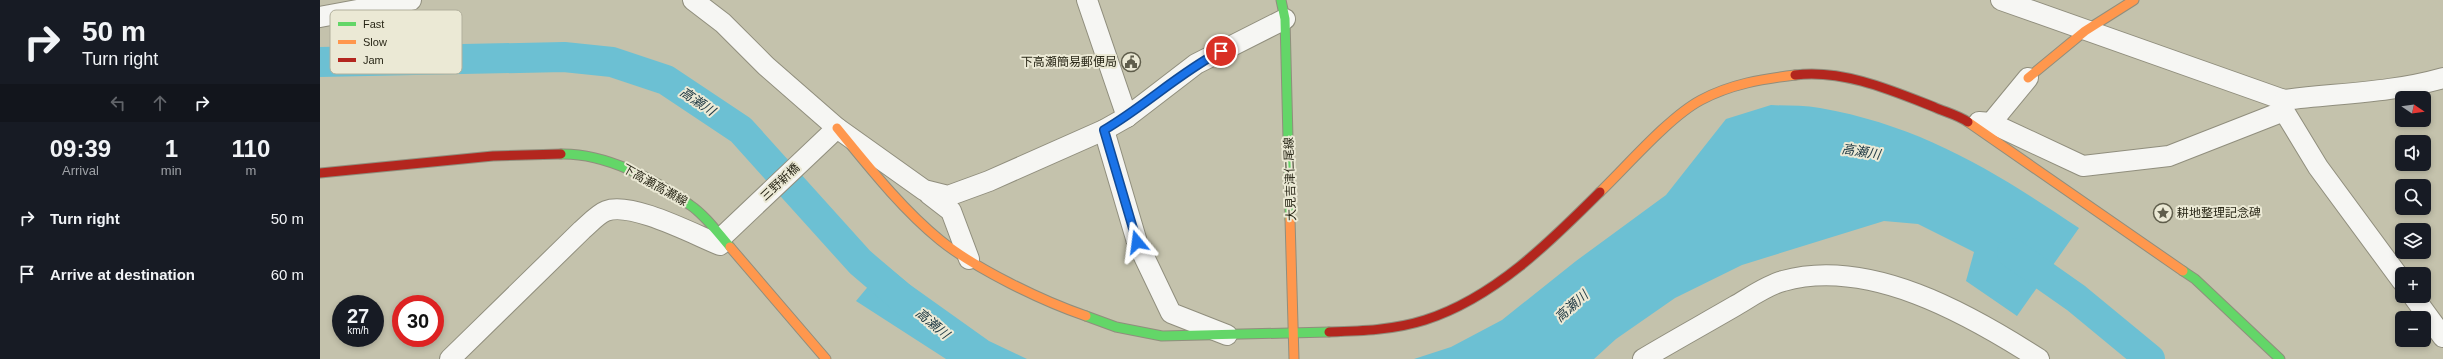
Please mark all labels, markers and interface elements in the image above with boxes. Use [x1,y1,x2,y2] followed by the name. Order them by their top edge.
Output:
[330,10,462,74] legend
[16,16,68,68] icon: right
[82,16,146,47] text: 50 m
[363,18,384,30] text: Fast
[1204,34,1238,68] pin
[363,36,387,48] text: Slow
[1210,40,1232,62] icon: arrive
[82,49,158,69] text: Turn right
[1120,51,1142,73] public building icon: 下高瀬簡易郵便局
[363,54,384,66] text: Jam
[1021,55,1117,69] place label: 下高瀬簡易郵便局
[677,84,720,120] water label: 高瀬川
[2395,91,2431,127] north arrow
[2395,91,2431,347] map controls
[107,92,129,114] icon: left
[149,92,171,114] icon: ahead
[191,92,213,114] icon: right
[50,135,111,162] text: 09:39
[165,135,178,162] text: 1
[232,135,270,162] text: 110
[2395,135,2431,171] button: sound
[1282,137,1298,221] street label: 大見吉津仁尾線
[1840,141,1883,162] water label: 高瀬川
[620,161,690,209] street label: 下高瀬高瀬線
[758,161,802,203] street label: 三野新橋
[62,163,99,178] text: Arrival
[161,163,182,178] text: min
[245,163,256,178] text: m
[2395,179,2431,215] button: search
[2152,202,2174,224] place icon: 耕地整理記念碑
[2177,206,2261,220] place label: 耕地整理記念碑
[16,207,38,229] icon: right
[50,210,120,227] text: Turn right
[271,210,304,227] text: 50 m
[1116,221,1158,263] position arrow
[2395,223,2431,259] button: layers
[16,263,38,285] icon: arrive
[50,266,195,283] text: Arrive at destination
[271,266,304,283] text: 60 m
[2395,267,2431,303] button: +
[1552,286,1592,325] water label: 高瀬川
[392,295,444,347] speed limit sign: 30
[347,305,369,327] text: 27
[913,305,954,343] water label: 高瀬川
[2395,311,2431,347] button: −
[347,325,369,336] text: km/h

